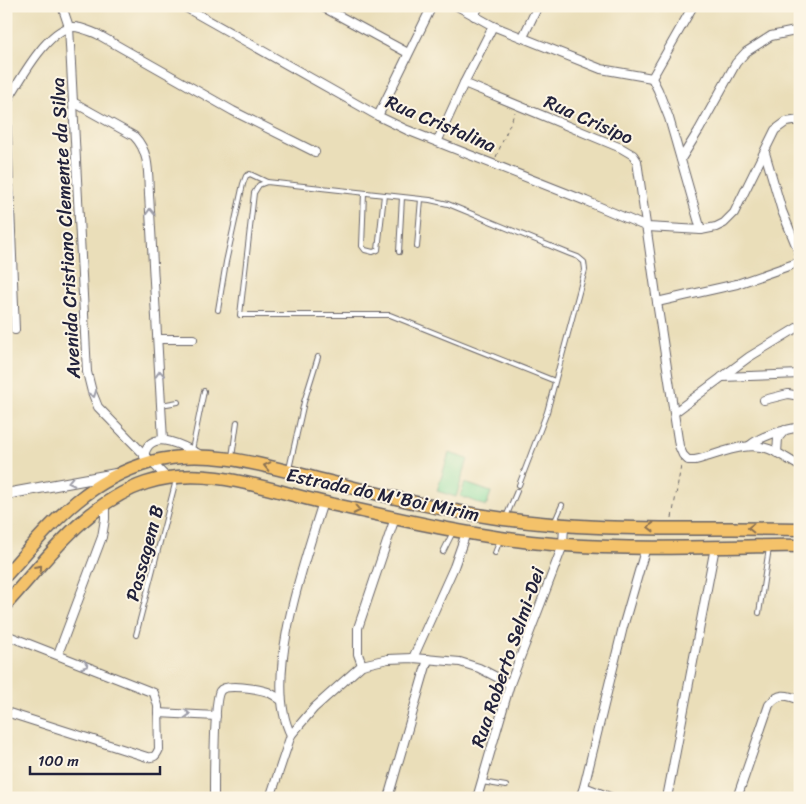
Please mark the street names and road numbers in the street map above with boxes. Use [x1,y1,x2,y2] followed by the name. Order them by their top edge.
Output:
[41,76,90,380] street label: Avenida Cristiano Clemente da Silva
[380,85,502,162] street label: Rua Cristalina
[539,85,639,154] street label: Rua Crisipo
[283,458,482,531] street label: Estrada do M'Boi Mirim
[116,501,173,605] street label: Passagem B
[461,562,554,752] street label: Rua Roberto Selmi-Dei

